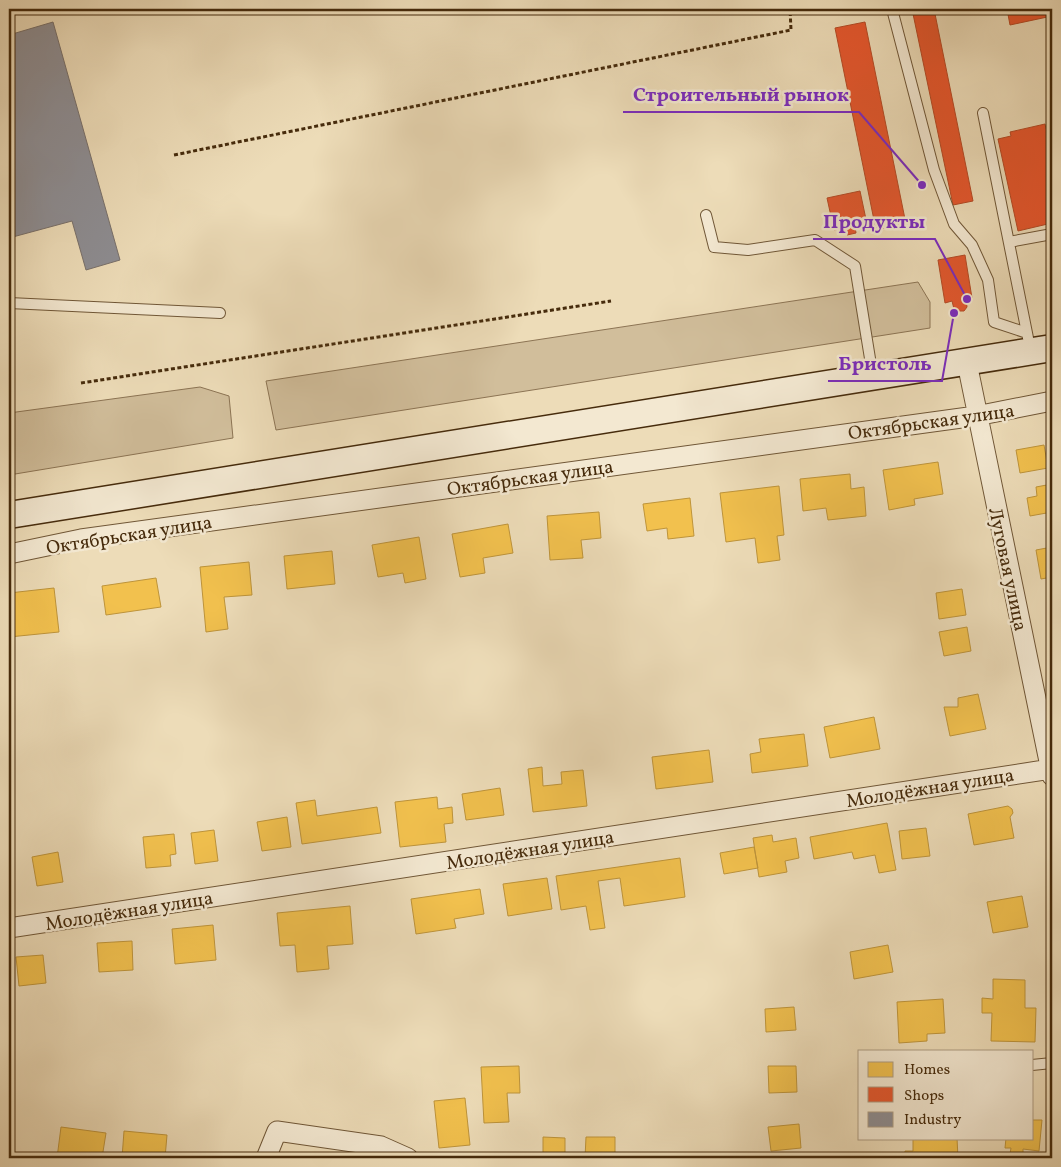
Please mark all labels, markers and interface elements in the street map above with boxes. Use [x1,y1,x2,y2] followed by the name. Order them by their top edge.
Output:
[623,77,859,112] callout: Строительный рынок
[633,82,849,110] text: Строительный рынок
[813,204,935,239] callout: Продукты
[823,209,925,237] text: Продукты
[828,346,942,381] callout: Бристоль
[838,351,932,379] text: Бристоль
[846,398,1016,448] street label: Октябрьская улица
[445,454,615,504] street label: Октябрьская улица
[981,505,1033,634] street label: Луговая улица
[44,510,214,562] street label: Октябрьская улица
[844,763,1016,815] street label: Молодёжная улица
[444,825,616,877] street label: Молодёжная улица
[43,886,215,938] street label: Молодёжная улица
[858,1050,1034,1140] legend
[904,1060,950,1081] text: Homes
[904,1086,944,1107] text: Shops
[904,1110,961,1131] text: Industry

